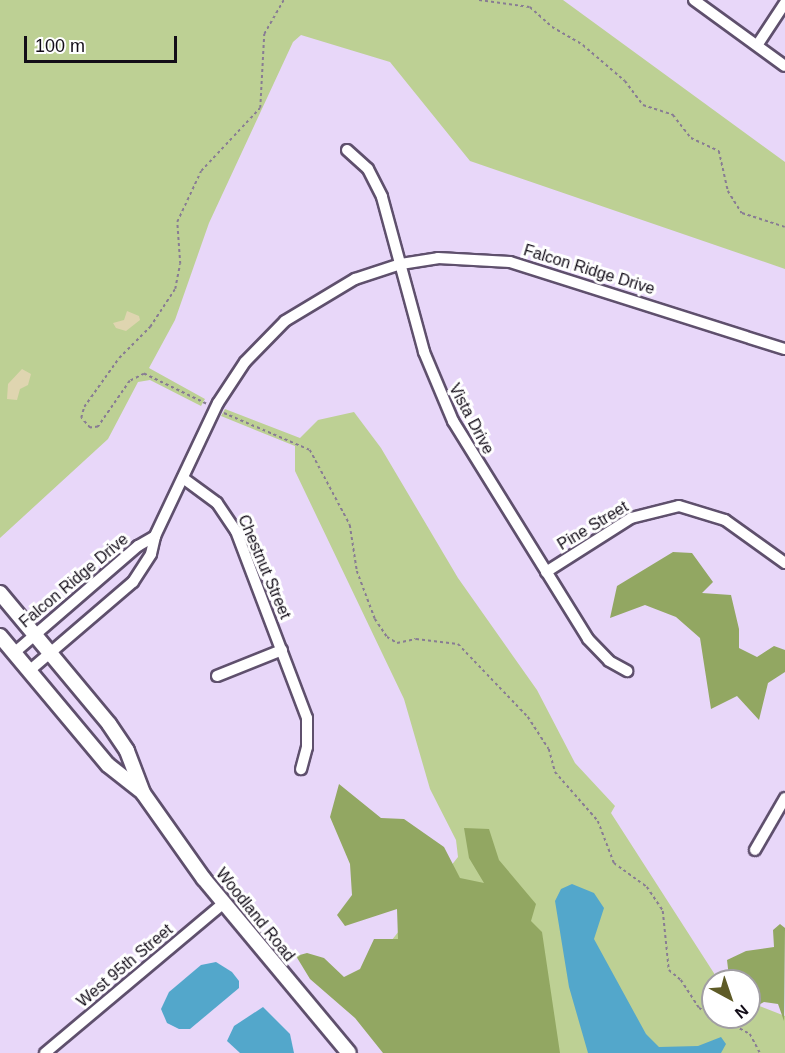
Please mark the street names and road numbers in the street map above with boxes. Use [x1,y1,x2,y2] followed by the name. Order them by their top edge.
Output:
[521,241,657,299] street label: Falcon Ridge Drive
[444,380,498,458] street label: Vista Drive
[554,497,632,555] street label: Pine Street
[233,512,295,622] street label: Chestnut Street
[16,530,132,632] street label: Falcon Ridge Drive
[212,864,298,966] street label: Woodland Road
[73,920,177,1012] street label: West 95th Street

